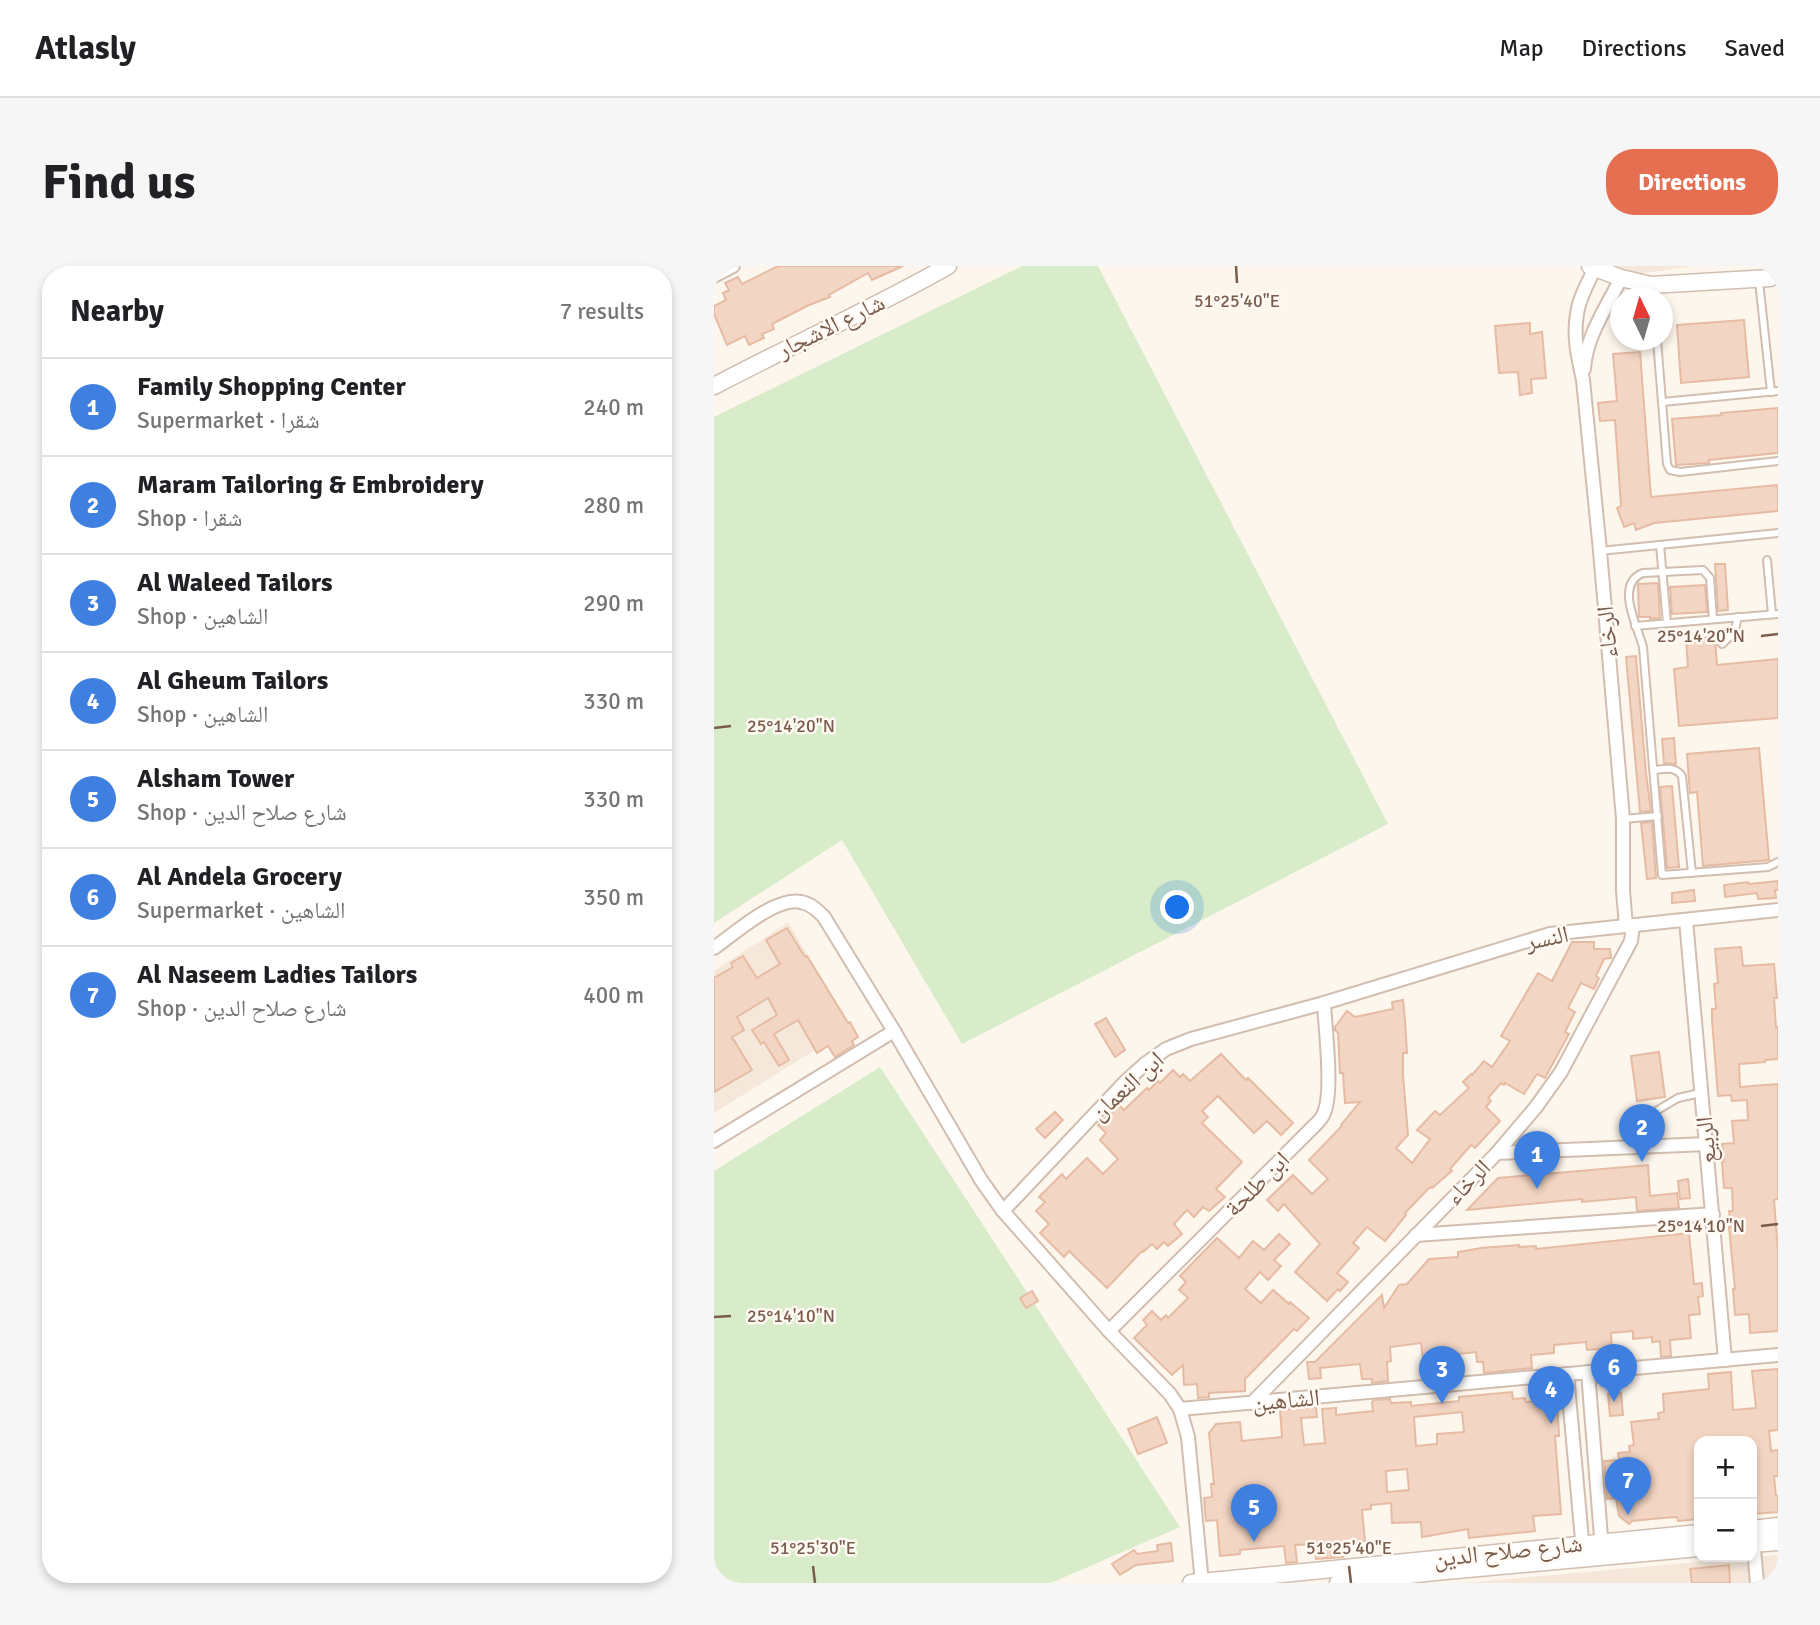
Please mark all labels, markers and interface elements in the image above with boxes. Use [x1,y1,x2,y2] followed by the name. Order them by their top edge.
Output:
[35,28,136,69] text: Atlasly
[1499,33,1544,63] text: Map
[1582,33,1687,63] text: Directions
[1725,33,1785,63] text: Saved
[1606,149,1778,215] button: Directions
[42,152,195,212] text: Find us
[771,287,890,365] street label: شارع الاشجار
[1610,287,1673,350] north arrow
[1194,290,1280,312] text: 51°25'40"E
[70,293,164,330] text: Nearby
[560,297,644,326] text: 7 results
[137,371,406,403] text: Family Shopping Center
[87,393,99,422] text: 1
[583,393,644,422] text: 240 m
[137,406,320,435] text: Supermarket · شقرا
[137,469,484,501] text: Maram Tailoring & Embroidery
[87,491,99,520] text: 2
[583,491,644,520] text: 280 m
[137,504,242,533] text: Shop · شقرا
[137,567,333,599] text: Al Waleed Tailors
[87,589,99,618] text: 3
[583,589,644,618] text: 290 m
[137,602,268,631] text: Shop · الشاهين
[1590,605,1624,659] street label: الرخاء
[1657,625,1745,647] text: 25°14'20"N
[137,665,328,697] text: Al Gheum Tailors
[87,687,99,716] text: 4
[583,687,644,716] text: 330 m
[137,700,268,729] text: Shop · الشاهين
[747,715,835,737] text: 25°14'20"N
[137,763,294,795] text: Alsham Tower
[87,785,99,814] text: 5
[583,785,644,814] text: 330 m
[137,798,347,827] text: Shop · شارع صلاح الدين
[137,861,342,893] text: Al Andela Grocery
[87,883,99,912] text: 6
[583,883,644,912] text: 350 m
[1160,890,1194,924] your location
[137,896,346,925] text: Supermarket · الشاهين
[1522,919,1571,957] street label: النسر
[137,959,417,991] text: Al Naseem Ladies Tailors
[87,981,99,1010] text: 7
[583,981,644,1010] text: 400 m
[137,994,347,1023] text: Shop · شارع صلاح الدين
[1084,1045,1170,1127] street label: ابن النعمان
[1619,1104,1665,1162] pin: 2
[1689,1115,1723,1165] street label: الربيع
[1514,1131,1560,1189] pin: 1
[1218,1145,1296,1223] street label: ابن طلحة
[1439,1153,1497,1211] street label: الرخاء
[1657,1215,1745,1237] text: 25°14'10"N
[747,1305,835,1327] text: 25°14'10"N
[1591,1344,1637,1402] pin: 6
[1419,1346,1465,1404] pin: 3
[1528,1366,1574,1424] pin: 4
[1251,1382,1321,1418] street label: الشاهين
[1694,1436,1757,1562] map controls
[1694,1436,1757,1499] button: +
[1605,1457,1651,1515] pin: 7
[1231,1484,1277,1542] pin: 5
[1694,1499,1757,1562] button: −
[1432,1528,1584,1574] street label: شارع صلاح الدين
[770,1537,856,1559] text: 51°25'30"E
[1306,1537,1392,1559] text: 51°25'40"E

